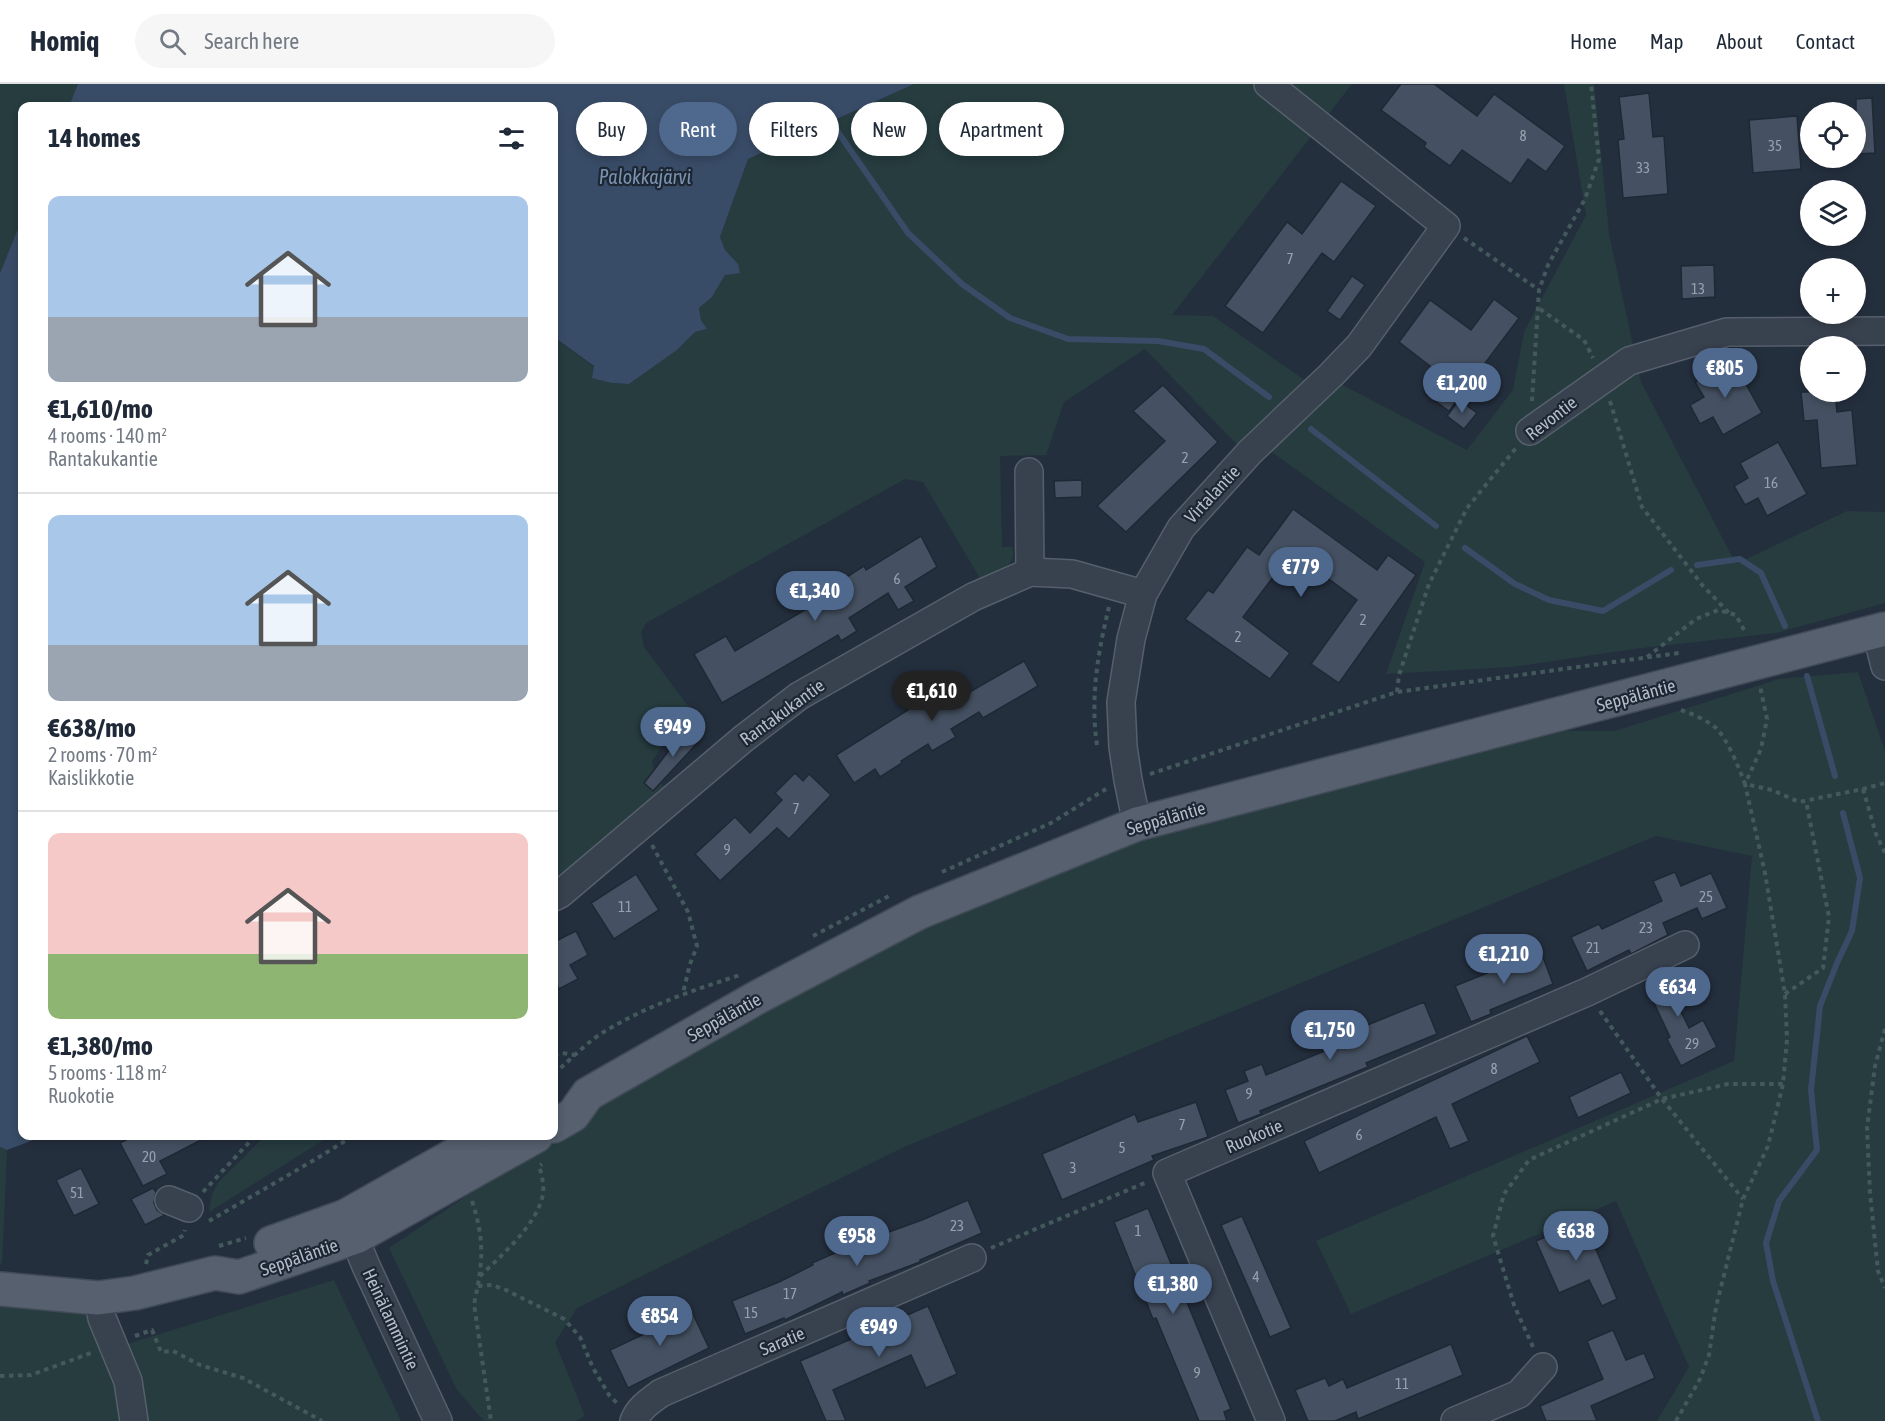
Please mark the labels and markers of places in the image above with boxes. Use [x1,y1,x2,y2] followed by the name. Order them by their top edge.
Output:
[1689,348,1761,399] pin: €805
[1413,363,1511,414] pin: €1,200
[1265,547,1337,598] pin: €779
[766,571,864,622] pin: €1,340
[883,671,981,722] pin: €1,610
[637,707,709,758] pin: €949
[1455,934,1553,985] pin: €1,210
[1642,967,1714,1018] pin: €634
[1281,1010,1379,1061] pin: €1,750
[1540,1211,1612,1262] pin: €638
[821,1216,893,1267] pin: €958
[1124,1264,1222,1315] pin: €1,380
[624,1296,696,1347] pin: €854
[843,1307,915,1358] pin: €949

